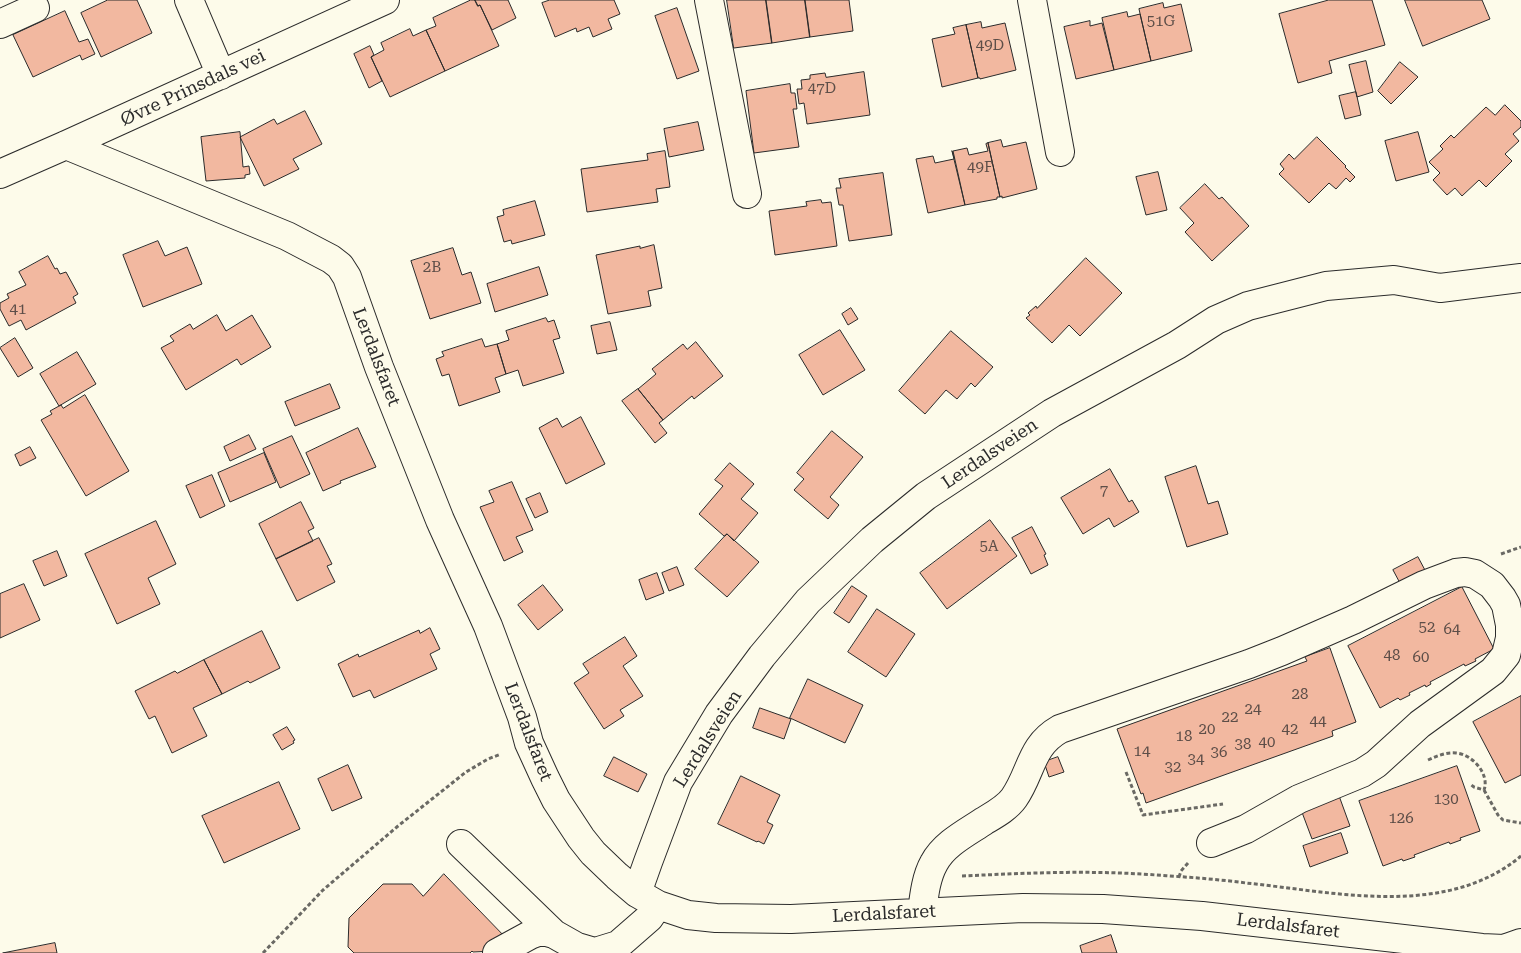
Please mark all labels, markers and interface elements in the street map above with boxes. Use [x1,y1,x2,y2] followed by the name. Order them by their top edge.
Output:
[1147,13,1175,31] house number: 51G
[976,37,1004,55] house number: 49D
[117,45,269,131] street label: Øvre Prinsdals vei
[808,80,836,98] house number: 47D
[967,159,993,177] house number: 49F
[423,259,441,277] house number: 2B
[10,301,26,319] house number: 41
[347,305,405,409] street label: Lerdalsfaret
[938,414,1042,494] street label: Lerdalsveien
[1100,482,1108,500] house number: 7
[980,538,998,556] house number: 5A
[1419,619,1435,637] house number: 52
[1444,621,1460,639] house number: 64
[1384,647,1400,665] house number: 48
[1413,649,1429,667] house number: 60
[499,680,557,784] street label: Lerdalsfaret
[670,686,746,792] street label: Lerdalsveien
[1292,686,1308,704] house number: 28
[1245,701,1261,719] house number: 24
[1222,709,1238,727] house number: 22
[1310,713,1326,731] house number: 44
[1199,721,1215,739] house number: 20
[1282,721,1298,739] house number: 42
[1176,728,1192,746] house number: 18
[1259,734,1275,752] house number: 40
[1235,736,1251,754] house number: 38
[1134,743,1150,761] house number: 14
[1211,744,1227,762] house number: 36
[1188,751,1204,769] house number: 34
[1165,759,1181,777] house number: 32
[1433,791,1459,809] house number: 130
[1388,810,1414,828] house number: 126
[832,900,936,928] street label: Lerdalsfaret
[1235,909,1341,943] street label: Lerdalsfaret

